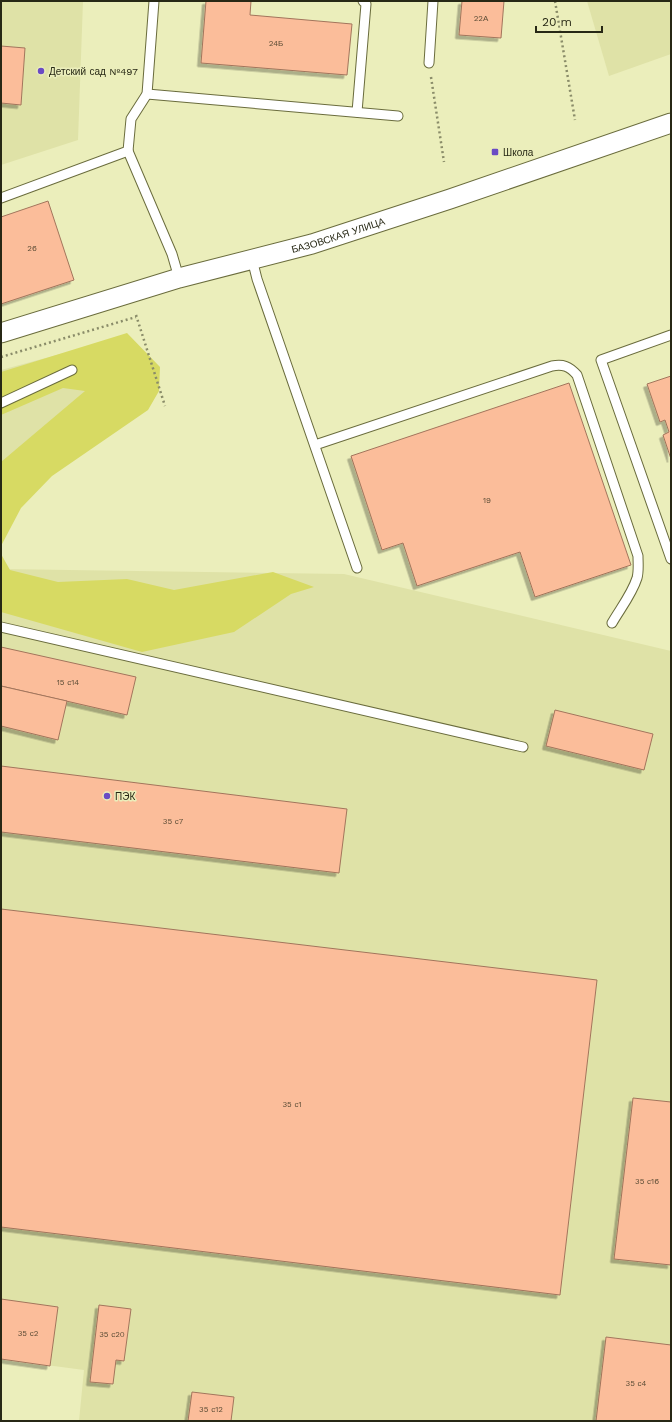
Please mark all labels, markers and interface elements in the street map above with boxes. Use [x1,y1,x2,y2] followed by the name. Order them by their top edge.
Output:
[536,8,602,34] scale bar
[474,14,489,23] house number: 22А
[542,15,572,29] text: 20 m
[269,39,283,48] house number: 24Б
[36,66,46,76] marker: Детский сад №497
[49,66,138,77] place label: Детский сад №497
[490,147,500,157] marker: Школа
[503,147,534,158] place label: Школа
[290,216,386,255] street label: БАЗОВСКАЯ УЛИЦА
[27,244,37,253] house number: 26
[483,496,491,505] house number: 19
[57,678,79,687] house number: 15 с14
[102,791,112,801] marker: ПЭК
[115,791,135,802] place label: ПЭК
[163,817,184,826] house number: 35 с7
[282,1100,302,1109] house number: 35 с1
[635,1177,659,1186] house number: 35 с16
[18,1329,39,1338] house number: 35 с2
[99,1330,125,1339] house number: 35 с20
[626,1379,647,1388] house number: 35 с4
[199,1405,223,1414] house number: 35 с12

